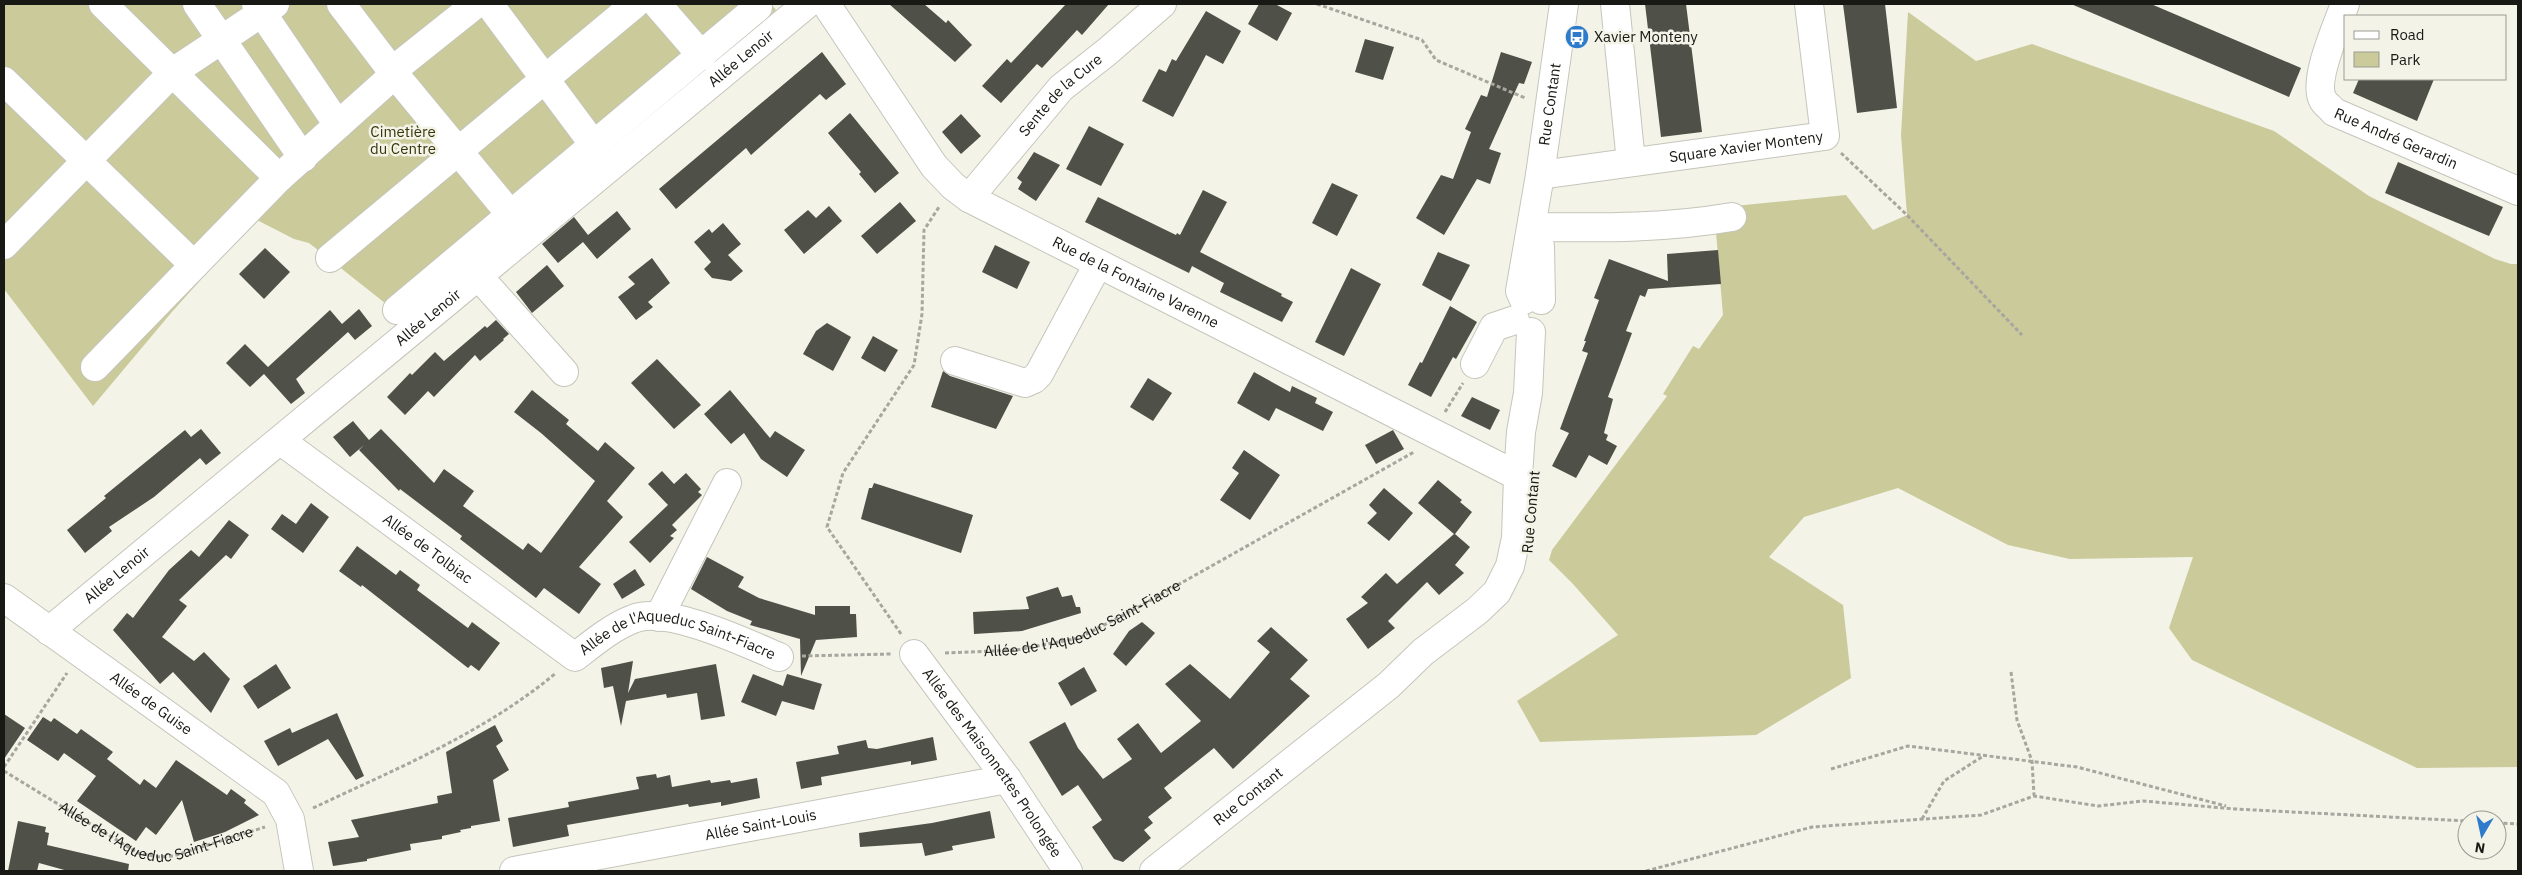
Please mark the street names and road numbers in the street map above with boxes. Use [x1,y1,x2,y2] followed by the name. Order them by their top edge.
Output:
[704,25,778,91] street label: Allée Lenoir
[1015,49,1106,140] street label: Sente de la Cure
[1534,62,1565,147] street label: Rue Contant
[2331,103,2461,173] street label: Rue André Gerardin
[1668,126,1825,166] street label: Square Xavier Monteny
[1049,232,1222,332] street label: Rue de la Fontaine Varenne
[391,284,465,350] street label: Allée Lenoir
[1517,470,1544,554] street label: Rue Contant
[379,509,477,588] street label: Allée de Tolbiac
[80,542,154,607] street label: Allée Lenoir
[983,575,1184,660] street label: Allée de l'Aqueduc Saint-Fiacre
[573,648,783,666] street label: Allée de l'Aqueduc Saint-Fiacre
[919,664,1066,861] street label: Allée des Maisonnettes Prolongée
[107,667,196,739] street label: Allée de Guise
[1209,763,1286,829] street label: Rue Contant
[56,797,255,866] street label: Allée de l'Aqueduc Saint-Fiacre
[703,805,818,844] street label: Allée Saint-Louis

